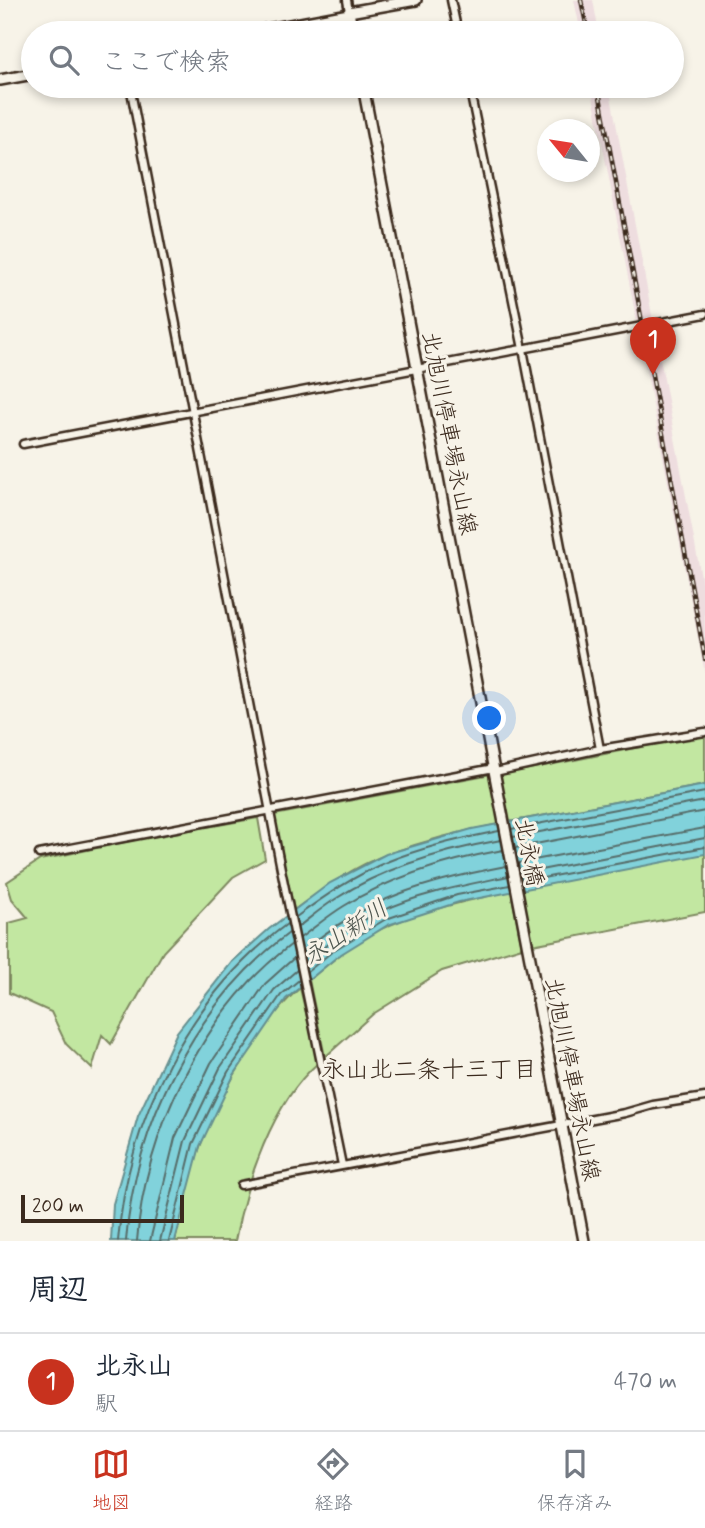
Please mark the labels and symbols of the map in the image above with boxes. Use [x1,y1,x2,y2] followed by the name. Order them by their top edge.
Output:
[537,119,600,182] north arrow
[630,317,676,375] pin: 1
[414,329,483,538] street label: 北旭川停車場永山線
[472,701,506,735] your location
[507,816,549,889] street label: 北永橋
[297,894,394,973] water label: 永山新川
[537,975,606,1184] street label: 北旭川停車場永山線
[321,1055,537,1086] district label: 永山北二条十三丁目
[21,1192,184,1224] scale bar

